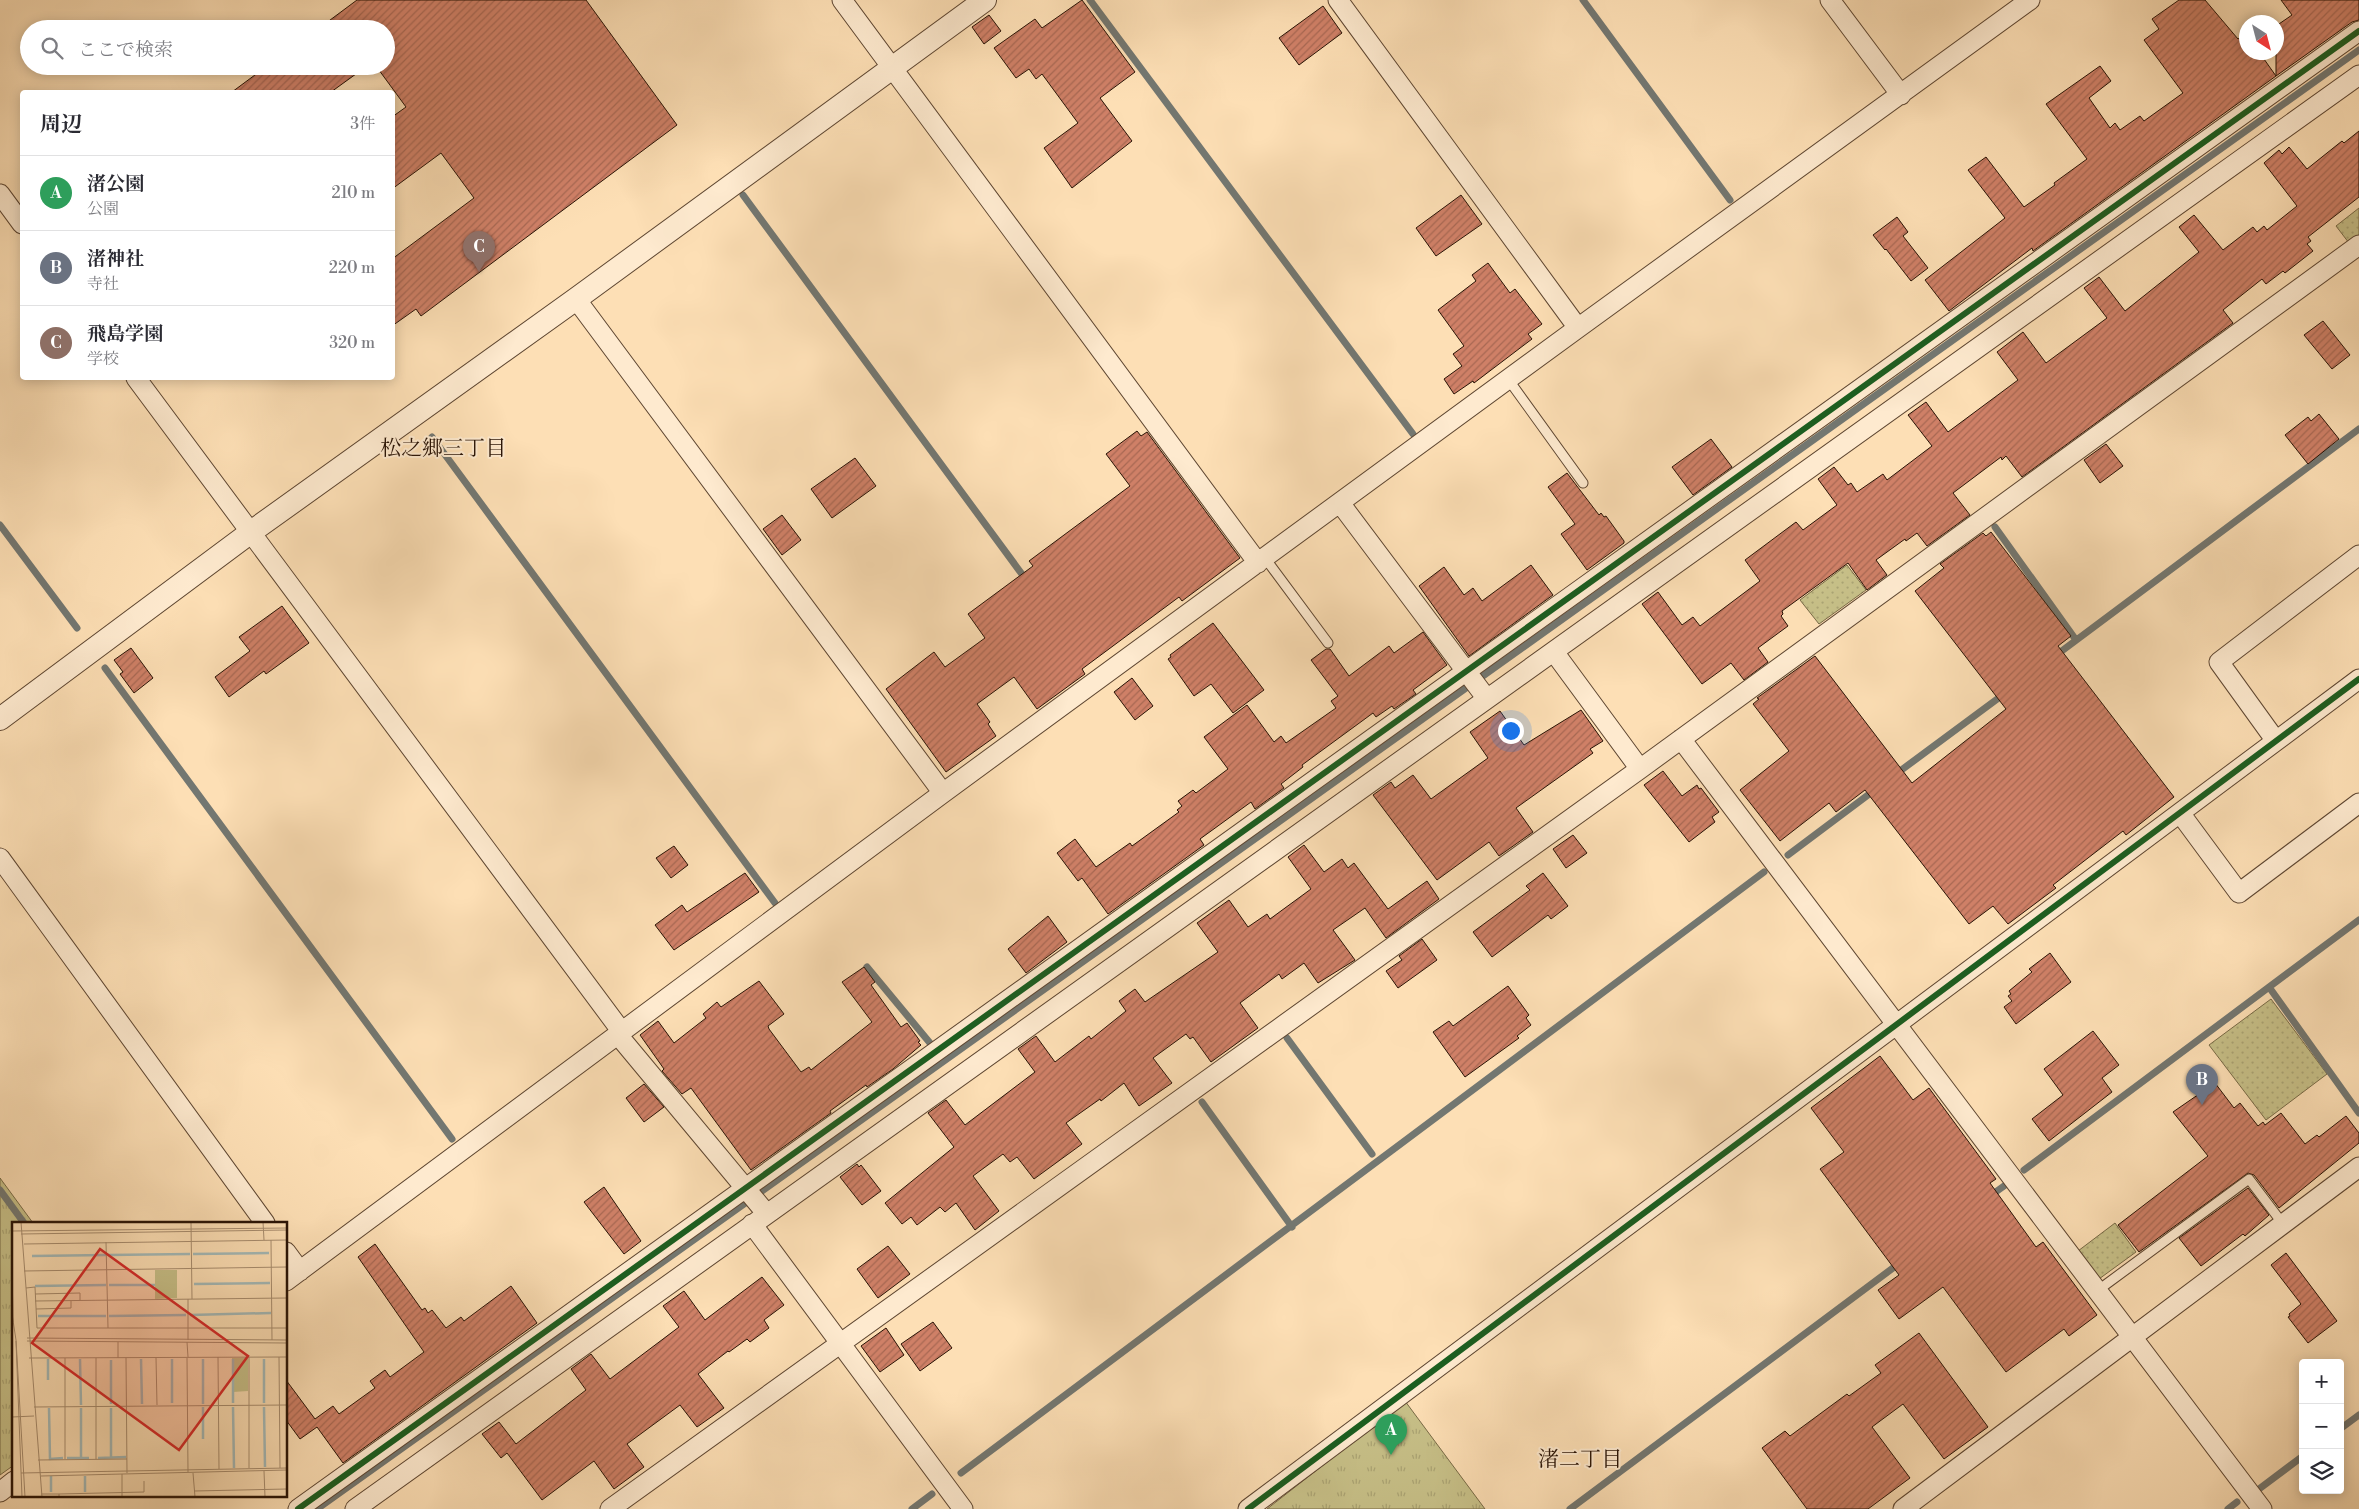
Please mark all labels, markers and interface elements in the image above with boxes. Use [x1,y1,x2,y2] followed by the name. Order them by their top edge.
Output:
[2239,15,2284,60] north arrow
[20,20,395,75] search box
[38,34,66,62] icon: search
[78,38,173,62] text: ここで検索
[40,112,82,138] text: 周辺
[350,114,375,134] text: 3件
[87,172,144,196] text: 渚公園
[50,183,62,203] text: A
[331,183,375,203] text: 210 m
[87,199,119,219] text: 公園
[463,231,495,272] pin: C
[87,247,144,271] text: 渚神社
[50,258,62,278] text: B
[329,258,375,278] text: 220 m
[87,274,119,294] text: 寺社
[87,322,163,346] text: 飛島学園
[50,333,62,353] text: C
[329,333,375,353] text: 320 m
[87,349,119,369] text: 学校
[380,436,506,462] district label: 松之郷三丁目
[1498,718,1524,744] your location
[2186,1064,2218,1105] pin: B
[12,1222,288,1496] inset map
[2299,1359,2344,1494] map controls
[2299,1359,2344,1404] button: +
[2299,1404,2344,1449] button: −
[1375,1414,1407,1455] pin: A
[1538,1447,1622,1473] district label: 渚二丁目
[2299,1449,2344,1494] button: layers

